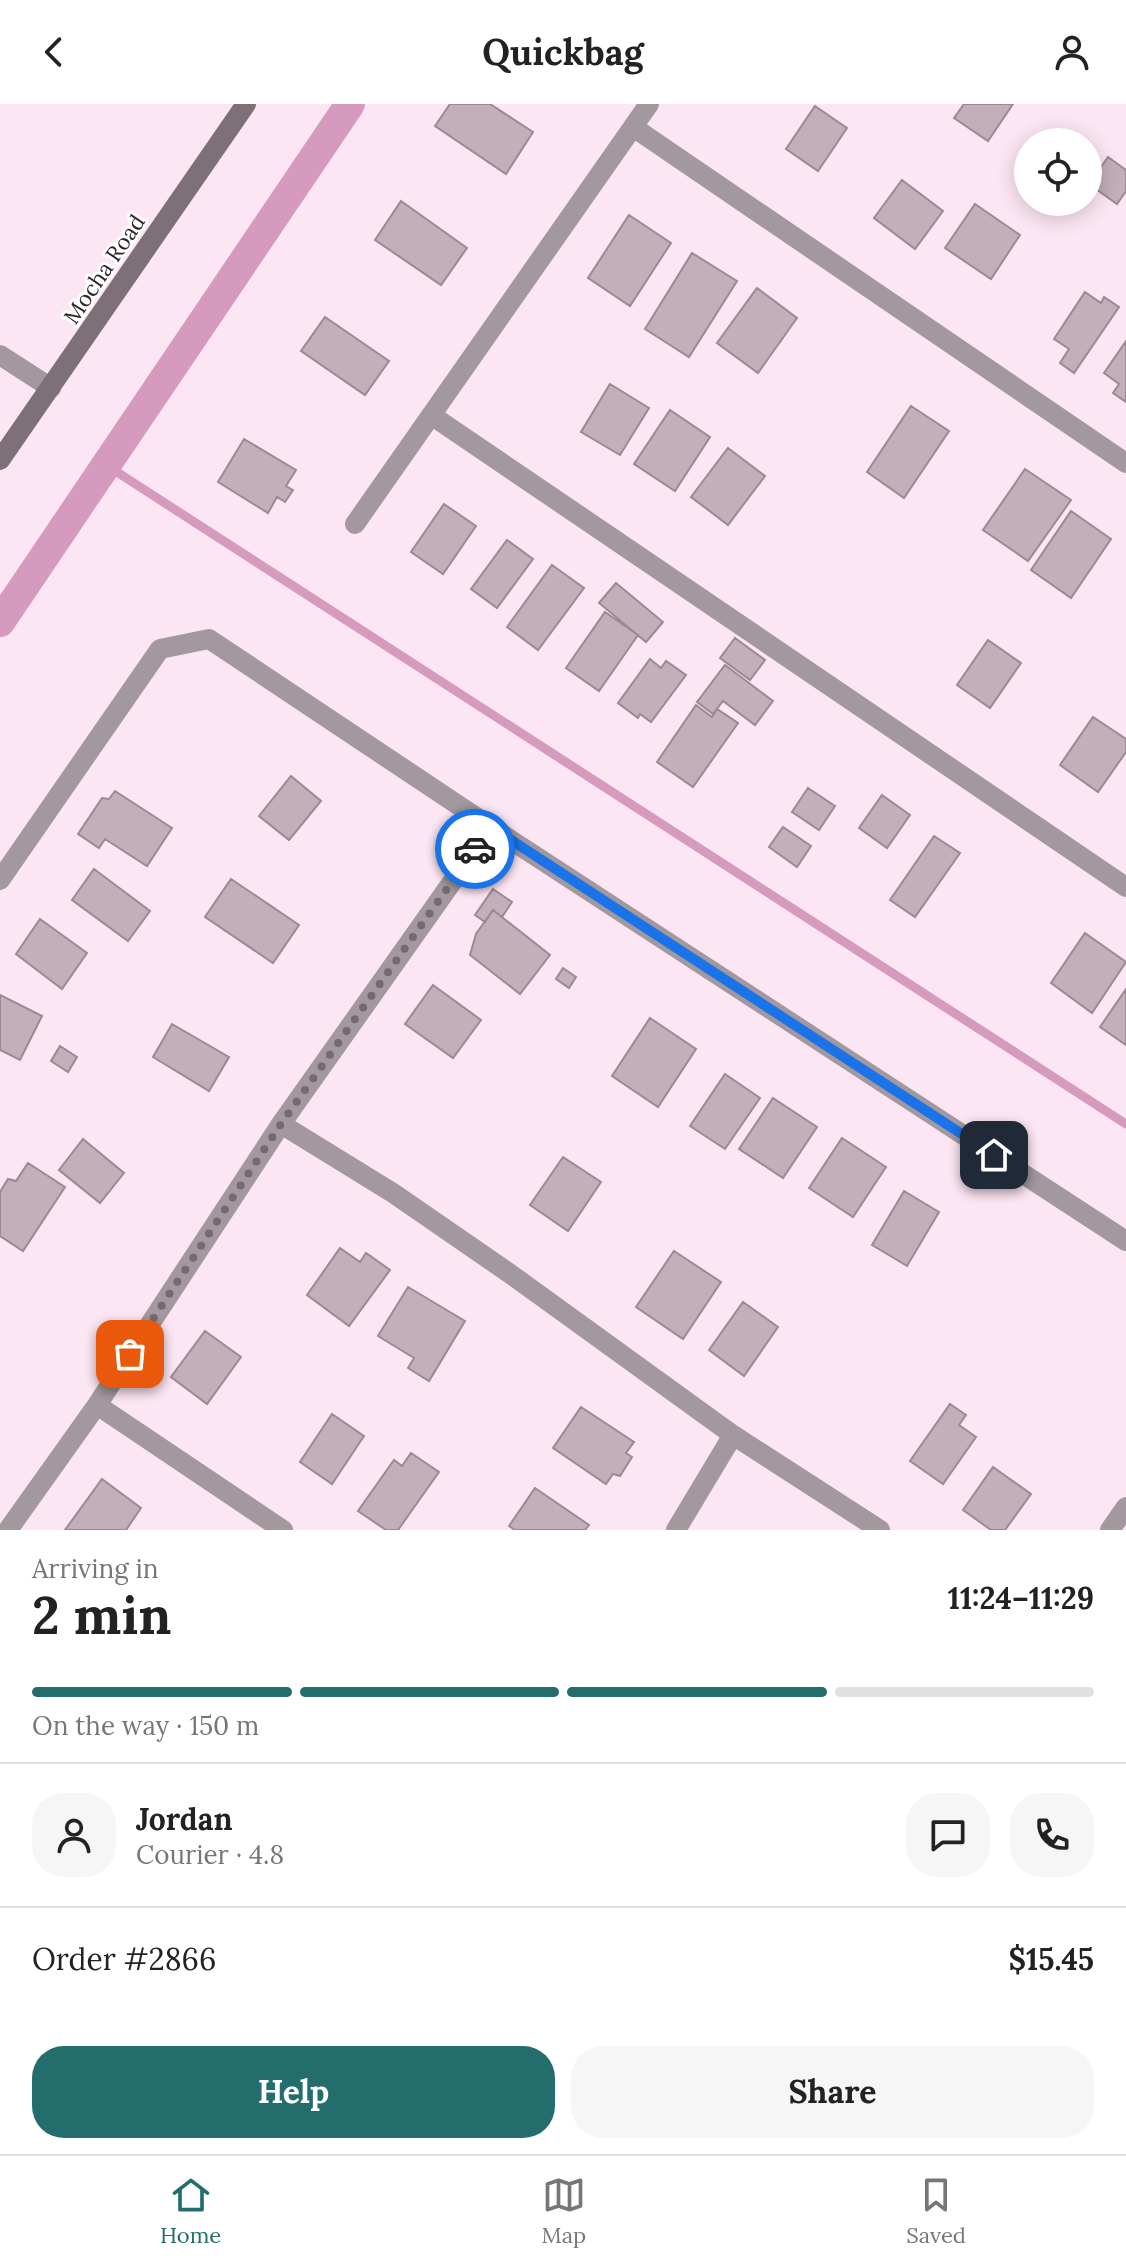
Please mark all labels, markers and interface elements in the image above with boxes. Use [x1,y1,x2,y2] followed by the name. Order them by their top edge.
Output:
[482,29,644,75] text: Quickbag
[32,30,76,74] icon: back
[1050,30,1094,74] icon: person
[1014,128,1102,216] map controls
[1014,128,1102,216] button: locate
[57,209,151,329] street label: Mocha Road
[435,809,515,889] courier
[453,827,497,871] icon: car
[960,1121,1028,1189] pin
[972,1133,1016,1177] icon: home
[96,1320,164,1388] pin
[108,1332,152,1376] icon: bag
[32,1552,159,1585] text: Arriving in
[948,1579,1094,1617] text: 11:24–11:29
[32,1582,171,1648] text: 2 min
[32,1709,259,1742] text: On the way · 150 m
[32,1793,116,1877] button: person
[906,1793,990,1877] button: chat
[1010,1793,1094,1877] button: phone
[136,1800,233,1838] text: Jordan
[136,1838,284,1871] text: Courier · 4.8
[32,1940,216,1978] text: Order #2866
[1008,1940,1094,1978] text: $15.45
[32,2046,555,2138] button: Help
[571,2046,1094,2138] button: Share
[160,2173,221,2249] tab: Home
[541,2173,586,2249] tab: Map
[906,2173,966,2249] tab: Saved

